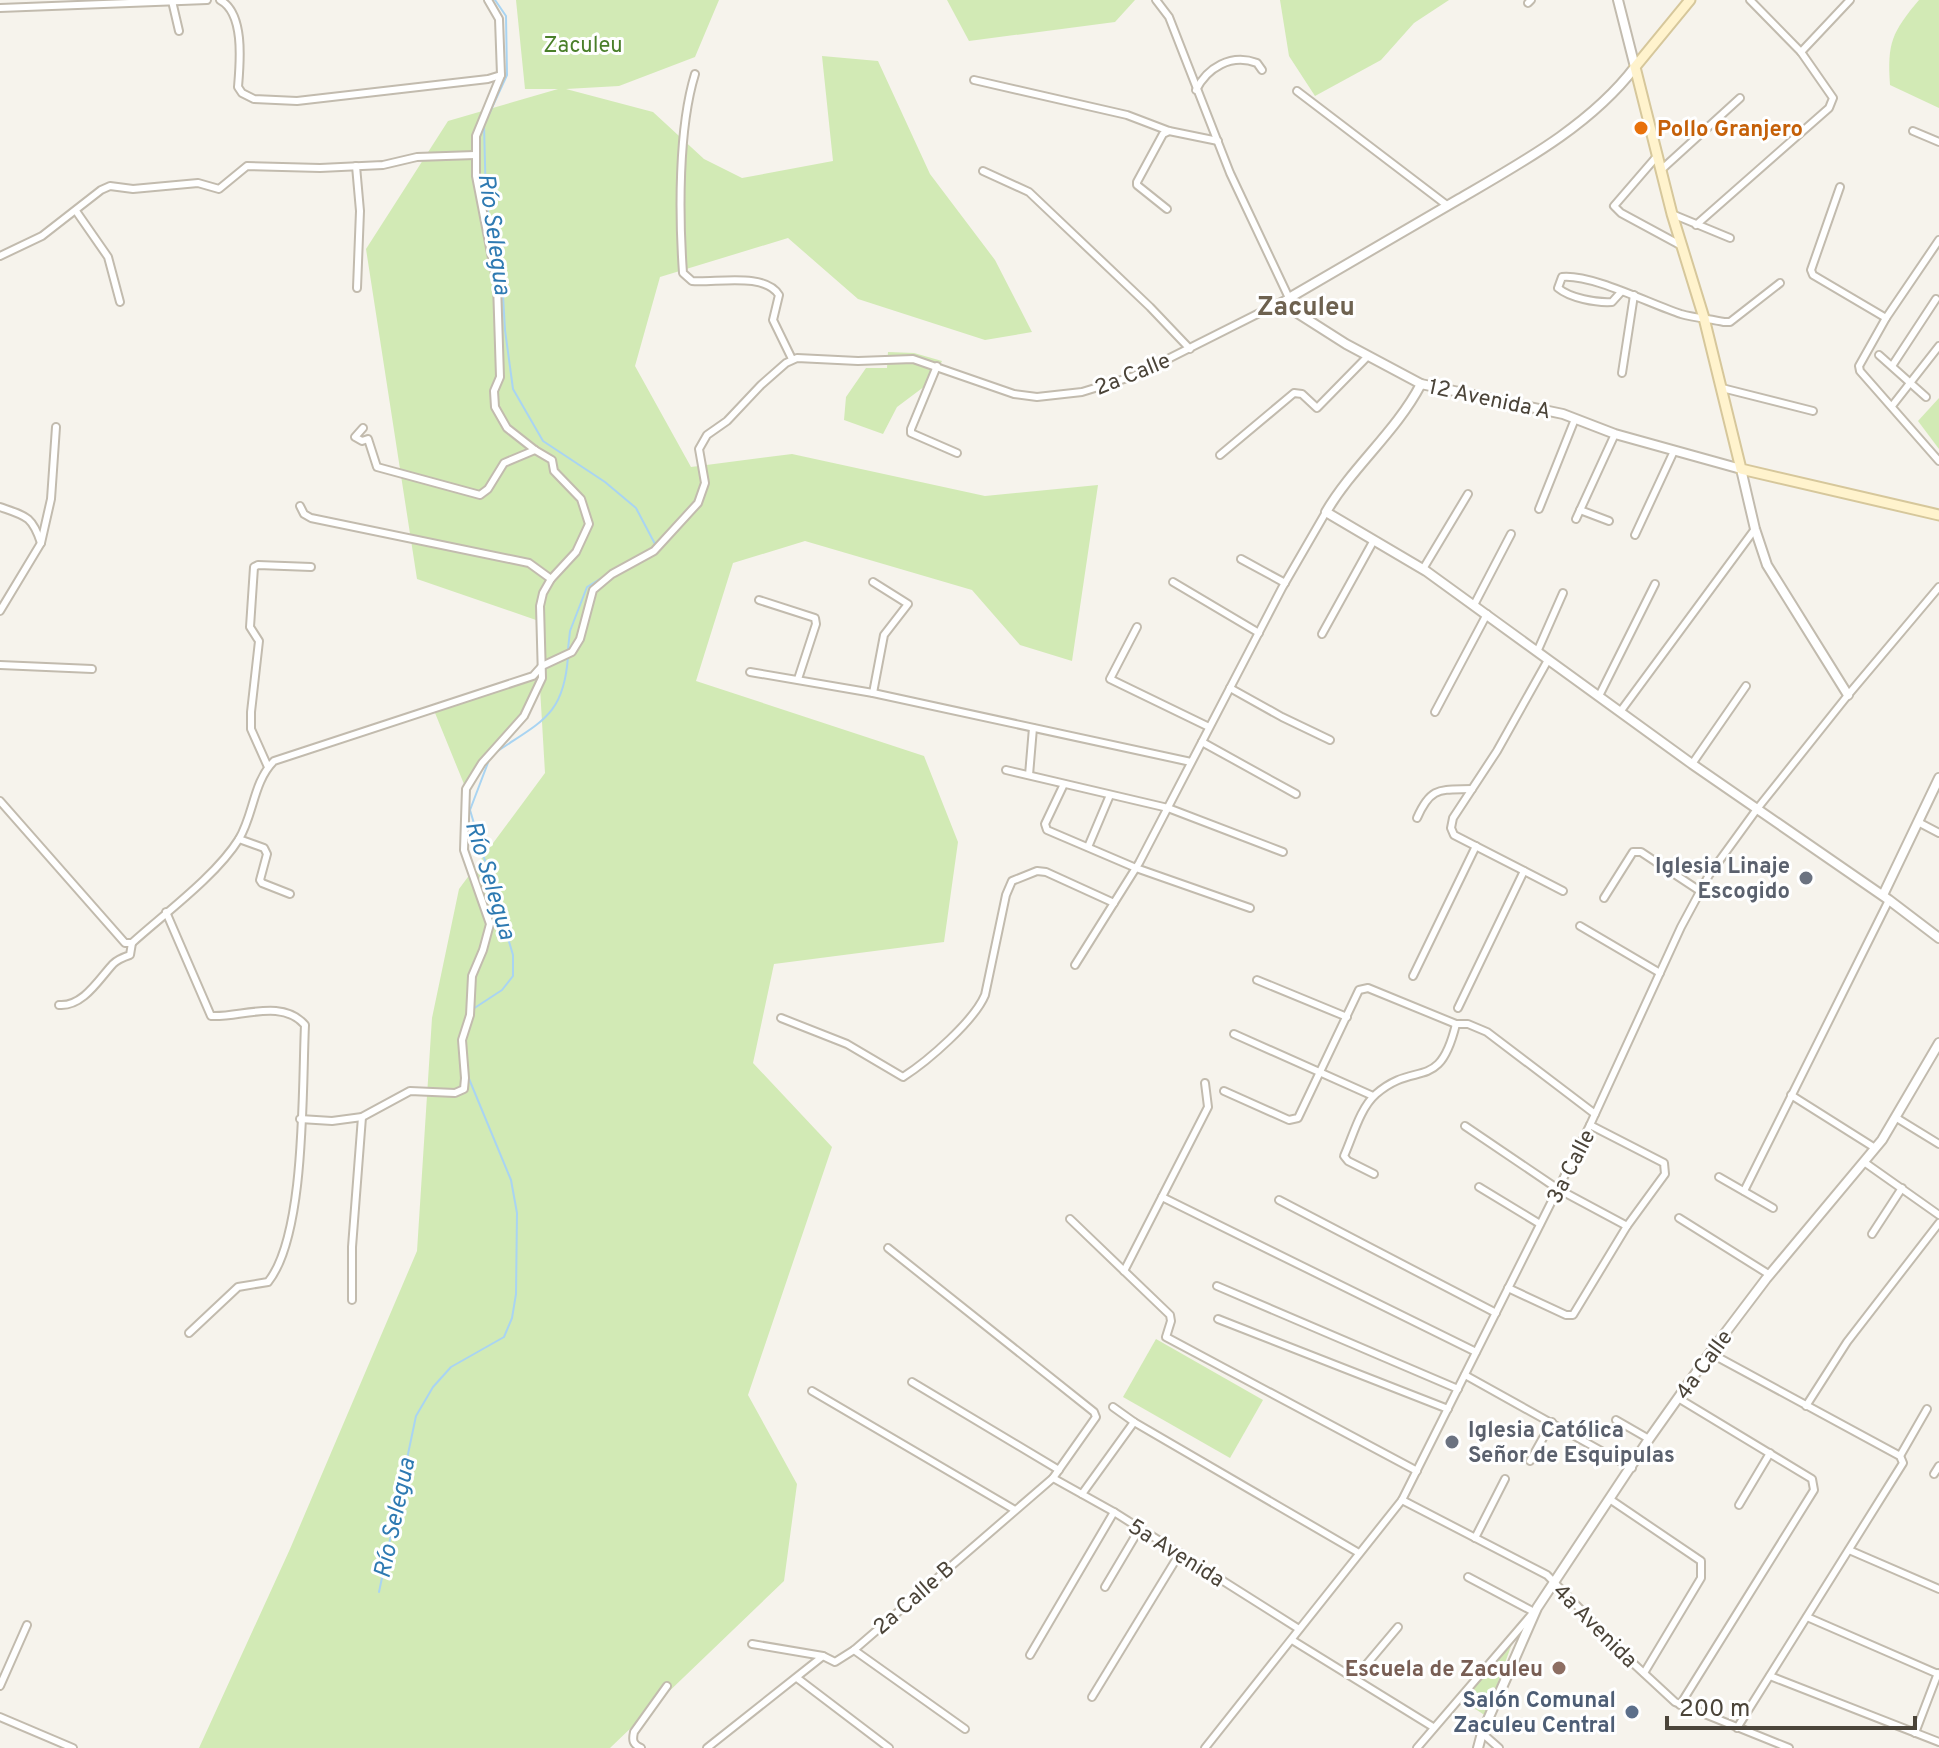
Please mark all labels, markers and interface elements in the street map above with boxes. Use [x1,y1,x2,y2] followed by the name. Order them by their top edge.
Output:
[543,33,623,60] park label: Zaculeu
[1657,117,1803,144] place label: Pollo Granjero
[1632,119,1650,137] marker: Pollo Granjero
[470,172,516,298] water label: Río Selegua
[1257,292,1355,325] district label: Zaculeu
[1091,348,1175,403] street label: 2a Calle
[1426,374,1553,427] street label: 12 Avenida A
[457,818,521,944] water label: Río Selegua
[1655,854,1790,906] place label: Iglesia Linaje Escogido
[1797,869,1815,887] marker: Iglesia Linaje Escogido
[1542,1126,1602,1209] street label: 3a Calle
[1671,1325,1739,1406] street label: 4a Calle
[1468,1418,1675,1470] place label: Iglesia Católica Señor de Esquipulas
[1443,1433,1461,1451] marker: Iglesia Católica Señor de Esquipulas
[369,1455,423,1581] water label: Río Selegua
[1123,1514,1229,1594] street label: 5a Avenida
[868,1556,961,1642] street label: 2a Calle B
[1546,1579,1642,1675] street label: 4a Avenida
[1345,1657,1543,1684] place label: Escuela de Zaculeu
[1550,1659,1568,1677] marker: Escuela de Zaculeu
[1667,1680,1915,1730] scale bar
[1453,1688,1616,1740] place label: Salón Comunal Zaculeu Central
[1679,1695,1750,1725] text: 200 m
[1623,1703,1641,1721] marker: Salón Comunal Zaculeu Central

